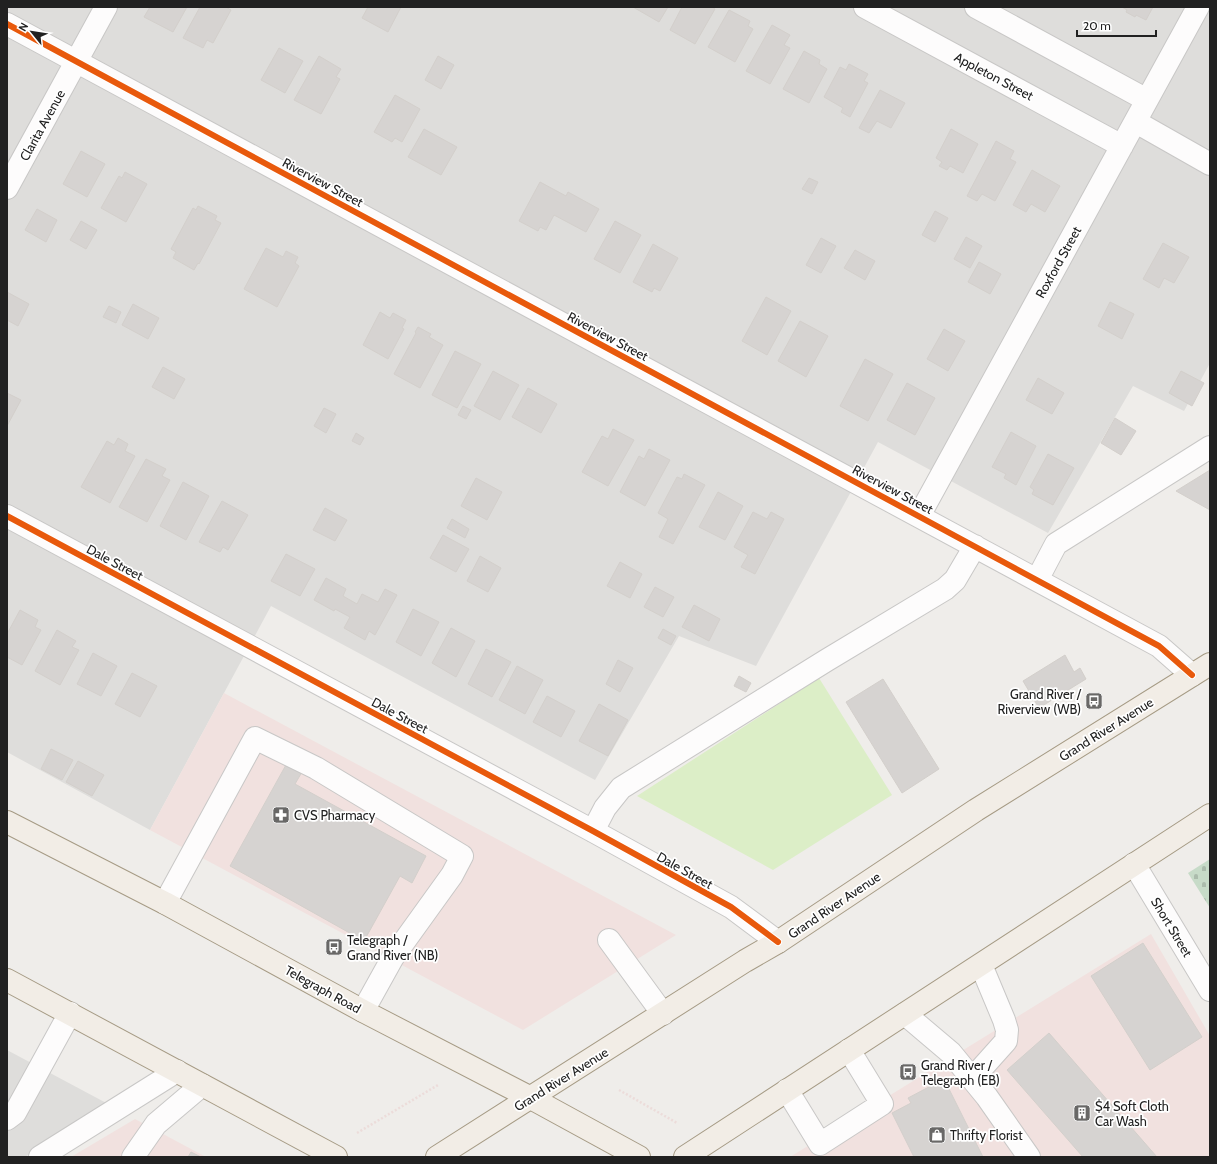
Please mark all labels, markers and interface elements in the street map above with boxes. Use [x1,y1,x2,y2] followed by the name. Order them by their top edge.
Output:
[12,12,52,52] north arrow
[1077,12,1156,38] scale bar
[1083,18,1111,33] text: 20 m
[15,20,31,34] text: N
[952,48,1037,104] street label: Appleton Street
[16,86,68,163] street label: Clarita Avenue
[280,154,367,210] street label: Riverview Street
[1032,223,1085,301] street label: Roxford Street
[565,308,652,364] street label: Riverview Street
[850,461,937,517] street label: Riverview Street
[84,540,146,584] street label: Dale Street
[997,686,1082,717] place label: Grand River / Riverview (WB)
[1084,691,1104,711] bus stop icon: Grand River / Riverview (WB)
[369,693,431,737] street label: Dale Street
[1056,693,1156,764] street label: Grand River Avenue
[271,805,291,825] pharmacy icon: CVS Pharmacy
[294,807,376,823] place label: CVS Pharmacy
[654,848,716,892] street label: Dale Street
[785,868,884,942] street label: Grand River Avenue
[1148,894,1196,960] street label: Short Street
[347,932,438,963] place label: Telegraph / Grand River (NB)
[324,937,344,957] bus stop icon: Telegraph / Grand River (NB)
[282,962,364,1016] street label: Telegraph Road
[511,1043,611,1114] street label: Grand River Avenue
[921,1057,1000,1088] place label: Grand River / Telegraph (EB)
[898,1062,918,1082] bus stop icon: Grand River / Telegraph (EB)
[1095,1098,1169,1129] place label: $4 Soft Cloth Car Wash
[1072,1103,1092,1123] building icon: $4 Soft Cloth Car Wash
[927,1125,947,1145] shop icon: Thrifty Florist
[950,1127,1023,1143] place label: Thrifty Florist

